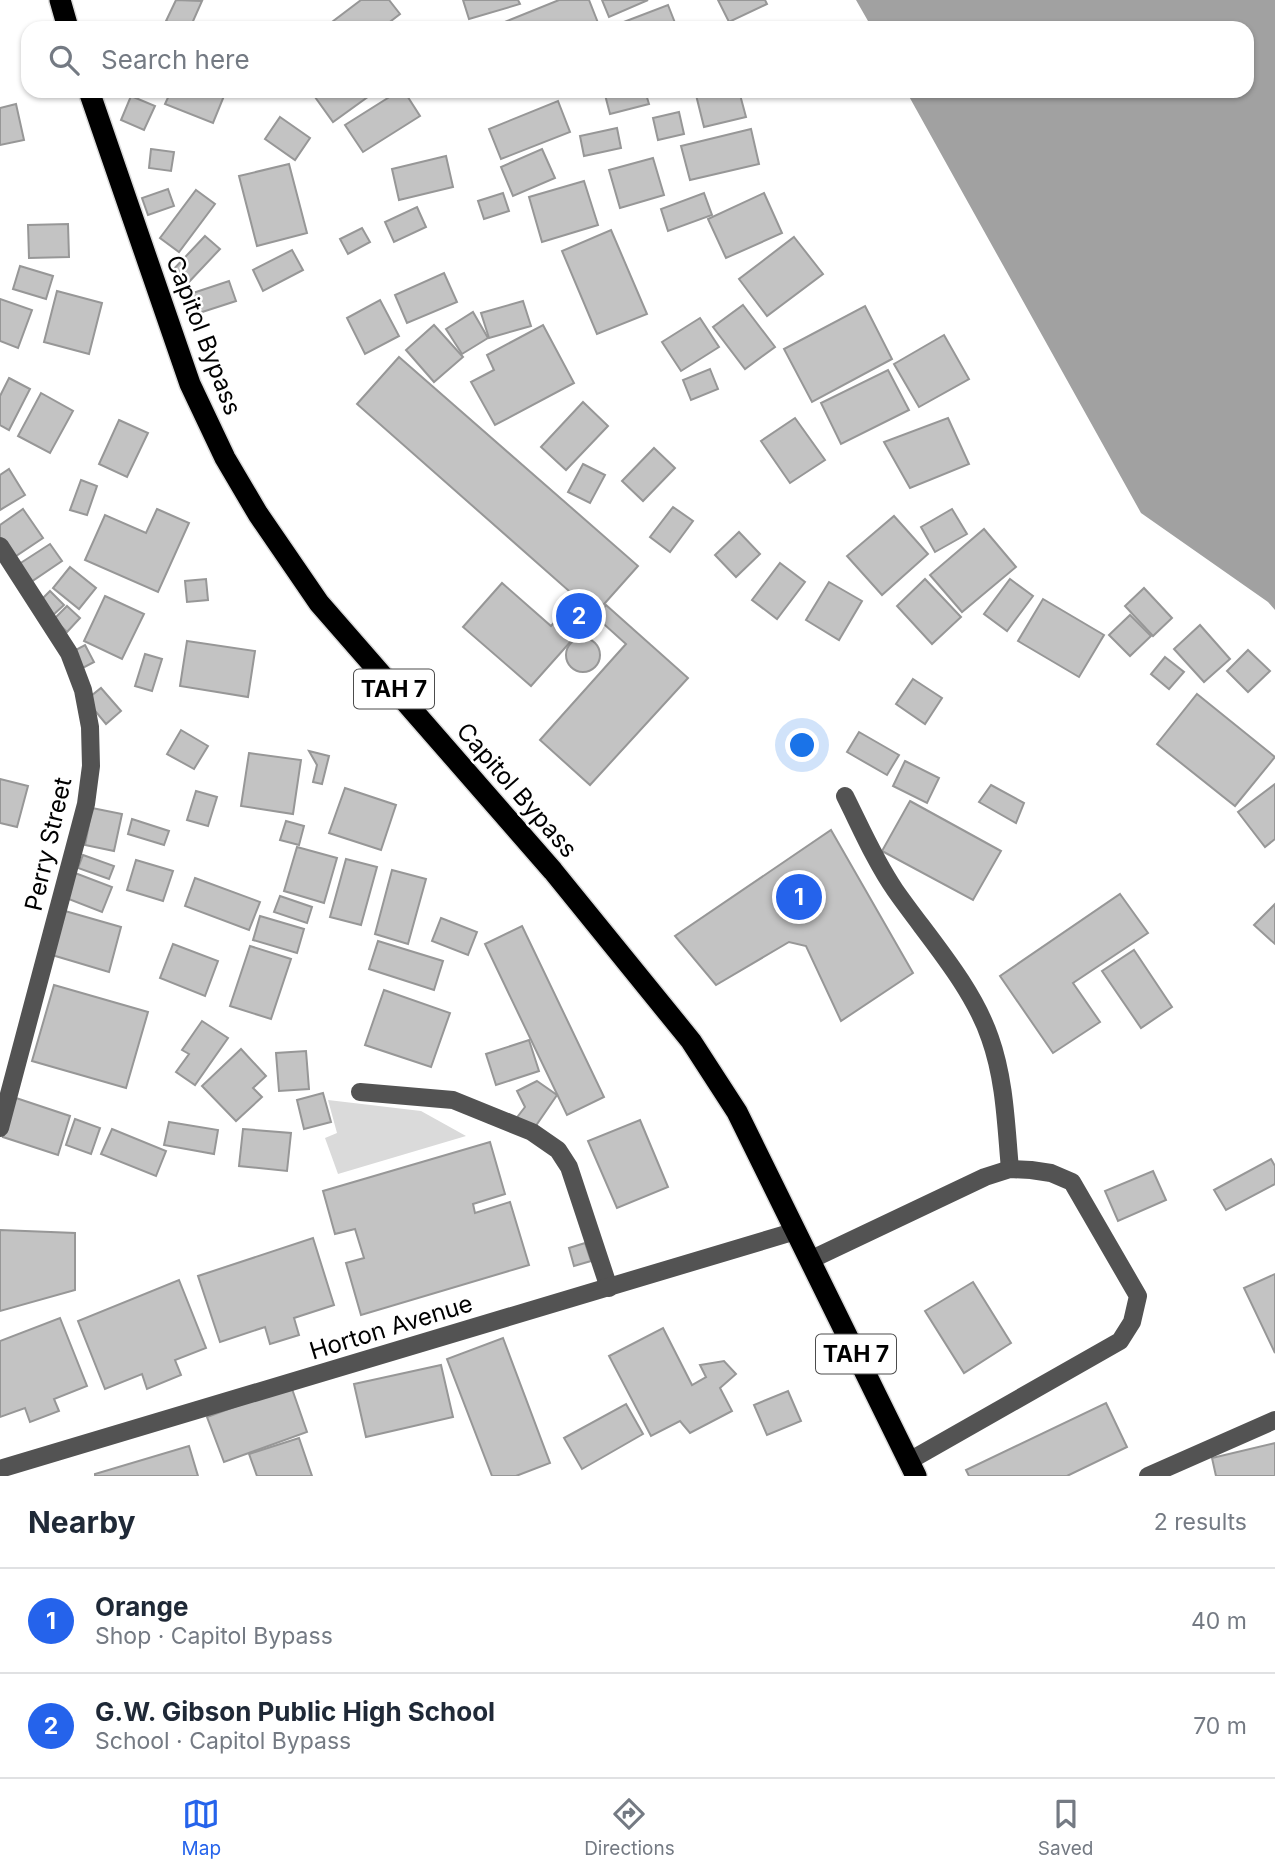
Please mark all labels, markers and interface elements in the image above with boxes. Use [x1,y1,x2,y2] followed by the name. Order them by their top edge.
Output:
[21,21,1254,98] search box
[45,41,83,79] icon: search
[101,44,250,75] text: Search here
[160,251,248,419] street label: Capitol Bypass
[556,590,602,642] pin: 2
[354,670,434,708] road number: TAH 7
[451,717,583,863] street label: Capitol Bypass
[785,728,819,762] your location
[19,774,77,914] street label: Perry Street
[776,871,822,923] pin: 1
[306,1288,476,1366] street label: Horton Avenue
[816,1334,896,1373] road number: TAH 7
[28,1504,136,1540] text: Nearby
[1154,1508,1247,1536] text: 2 results
[95,1591,188,1622] text: Orange
[46,1607,56,1635] text: 1
[1191,1607,1247,1635] text: 40 m
[95,1622,333,1650] text: Shop · Capitol Bypass
[95,1696,495,1727] text: G.W. Gibson Public High School
[44,1712,58,1740] text: 2
[1193,1712,1247,1740] text: 70 m
[95,1727,351,1755] text: School · Capitol Bypass
[182,1795,221,1860] tab: Map
[584,1795,675,1860] tab: Directions
[1038,1795,1093,1860] tab: Saved

